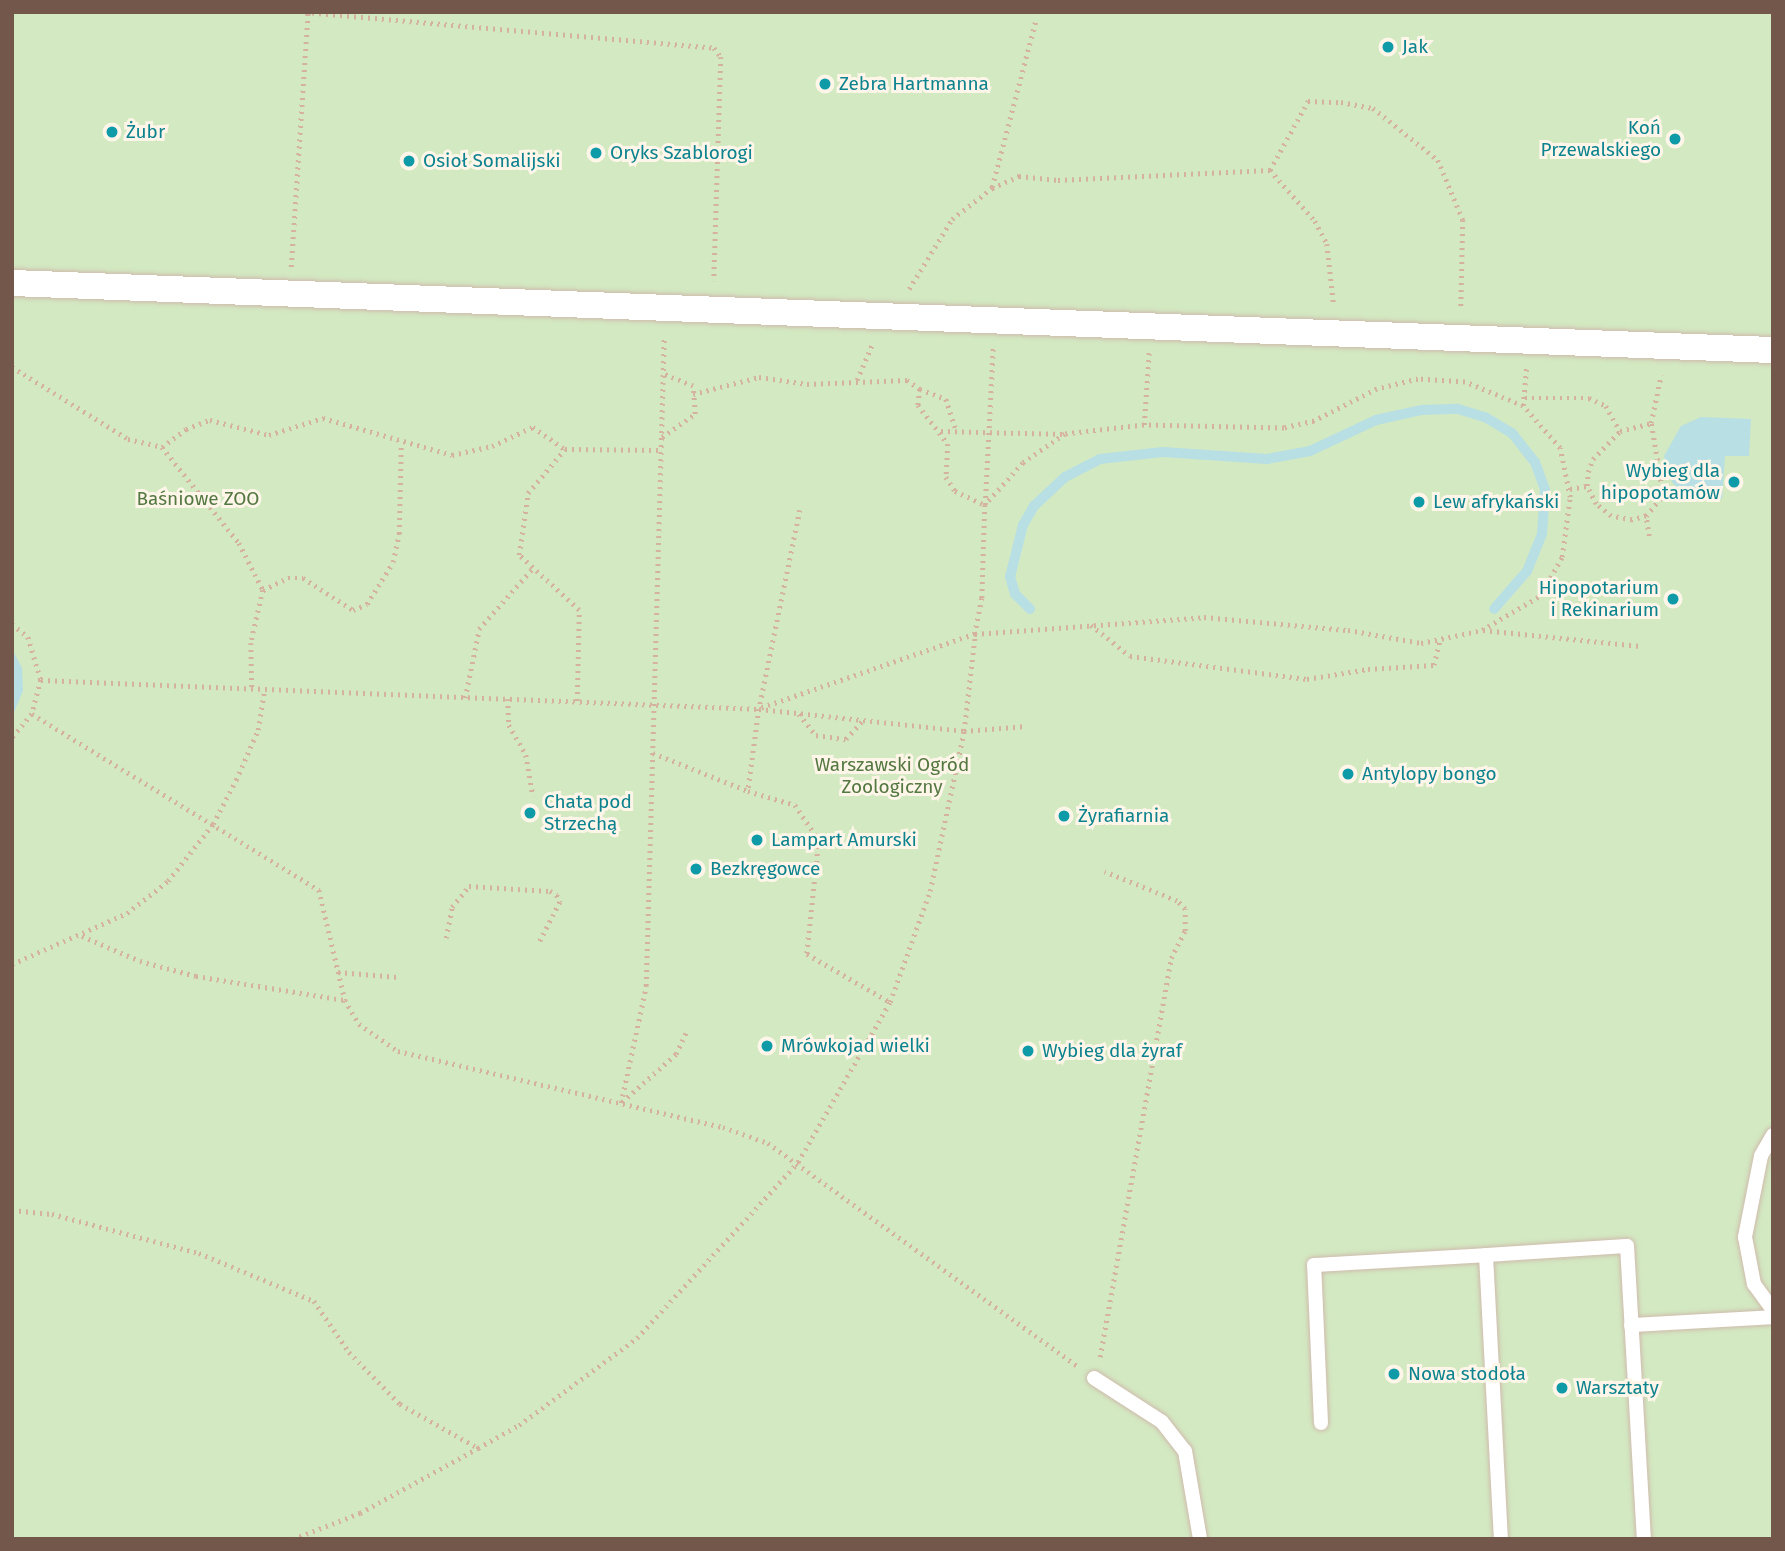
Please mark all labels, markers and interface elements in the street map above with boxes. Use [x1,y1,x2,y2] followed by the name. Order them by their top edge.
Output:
[1402,36,1428,58] place label: Jak
[1380,39,1396,55] marker: Jak
[839,73,989,95] place label: Zebra Hartmanna
[817,76,833,92] marker: Zebra Hartmanna
[1541,117,1661,161] place label: Koń Przewalskiego
[126,121,165,143] place label: Żubr
[104,124,120,140] marker: Żubr
[1667,131,1683,147] marker: Koń Przewalskiego
[610,142,753,164] place label: Oryks Szablorogi
[588,145,604,161] marker: Oryks Szablorogi
[423,150,561,172] place label: Osioł Somalijski
[401,153,417,169] marker: Osioł Somalijski
[1601,460,1720,504] place label: Wybieg dla hipopotamów
[1726,474,1742,490] marker: Wybieg dla hipopotamów
[137,488,259,510] park label: Baśniowe ZOO
[1433,491,1559,513] place label: Lew afrykański
[1411,494,1427,510] marker: Lew afrykański
[1539,577,1659,621] place label: Hipopotarium i Rekinarium
[1665,591,1681,607] marker: Hipopotarium i Rekinarium
[815,754,969,798] park label: Warszawski Ogród Zoologiczny
[1362,763,1496,785] place label: Antylopy bongo
[1340,766,1356,782] marker: Antylopy bongo
[544,791,632,835] place label: Chata pod Strzechą
[522,805,538,821] marker: Chata pod Strzechą
[1078,805,1169,827] place label: Żyrafiarnia
[1056,808,1072,824] marker: Żyrafiarnia
[771,829,917,851] place label: Lampart Amurski
[749,832,765,848] marker: Lampart Amurski
[710,858,820,880] place label: Bezkręgowce
[688,861,704,877] marker: Bezkręgowce
[781,1035,930,1057] place label: Mrówkojad wielki
[759,1038,775,1054] marker: Mrówkojad wielki
[1042,1040,1182,1062] place label: Wybieg dla żyraf
[1020,1043,1036,1059] marker: Wybieg dla żyraf
[1408,1363,1526,1385] place label: Nowa stodoła
[1386,1366,1402,1382] marker: Nowa stodoła
[1576,1377,1659,1399] place label: Warsztaty
[1554,1380,1570,1396] marker: Warsztaty

